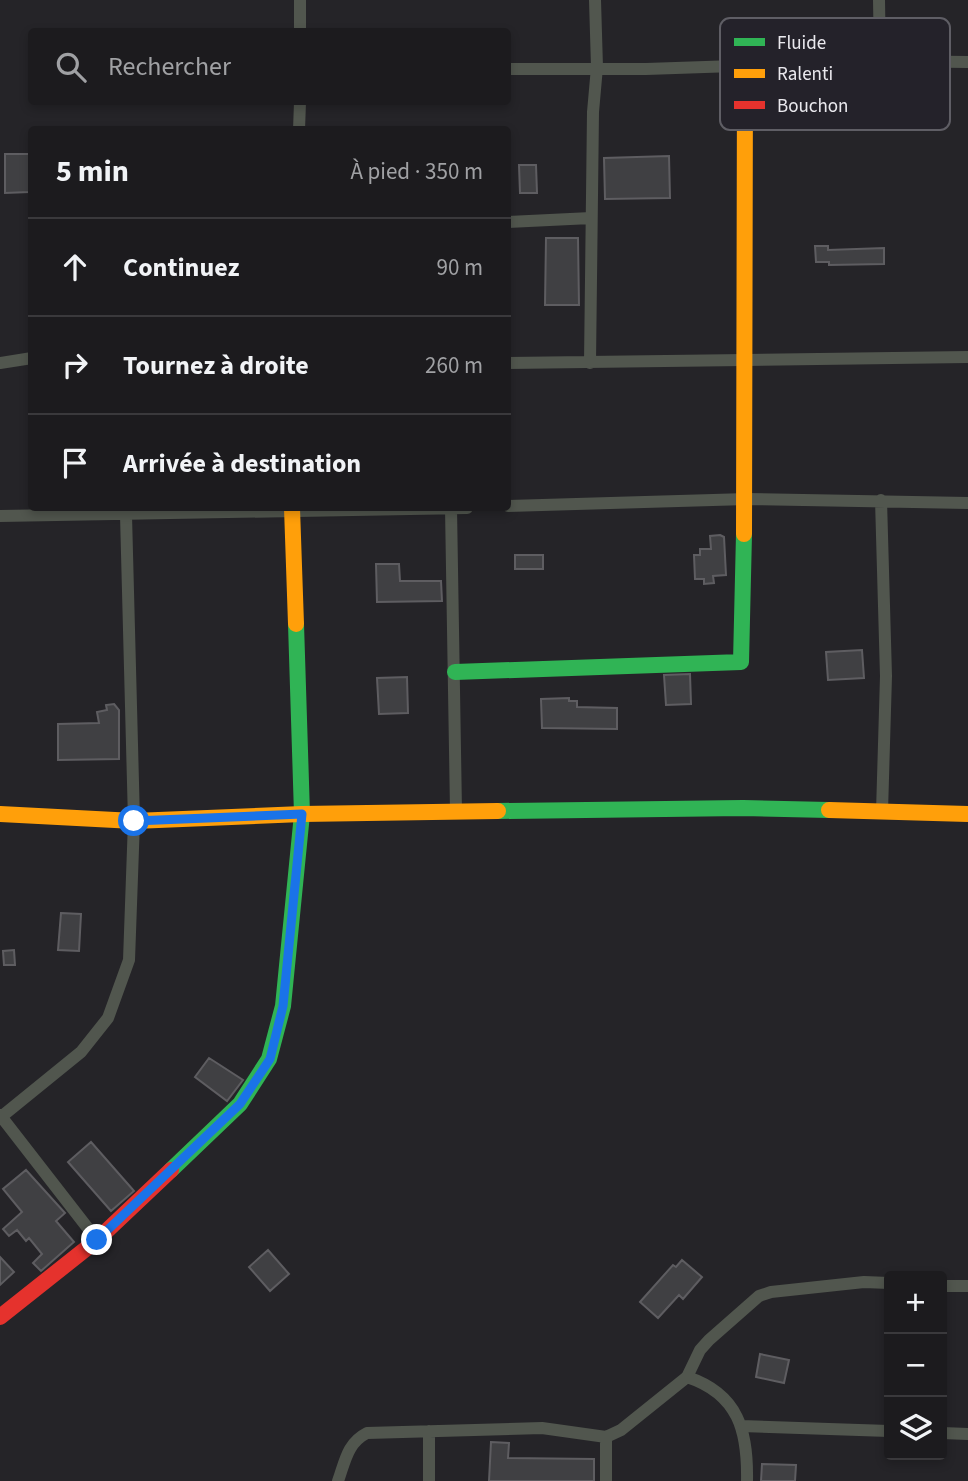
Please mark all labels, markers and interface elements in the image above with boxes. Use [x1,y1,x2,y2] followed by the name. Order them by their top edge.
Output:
[720,18,950,130] legend
[28,28,511,105] search box
[777,30,826,57] text: Fluide
[52,48,90,86] icon: search
[108,48,231,85] text: Rechercher
[777,61,833,88] text: Ralenti
[777,93,849,120] text: Bouchon
[56,150,129,193] text: 5 min
[350,155,483,188] text: À pied · 350 m
[56,248,94,286] icon: ahead
[123,249,239,286] text: Continuez
[436,251,483,284] text: 90 m
[56,346,94,384] icon: right
[123,347,309,384] text: Tournez à droite
[425,349,483,382] text: 260 m
[56,444,94,482] icon: arrive
[123,445,361,482] text: Arrivée à destination
[118,805,149,836] route start
[81,1224,112,1255] route end
[884,1271,947,1460] map controls
[884,1271,947,1334] button: +
[884,1334,947,1397] button: −
[884,1397,947,1460] button: layers

